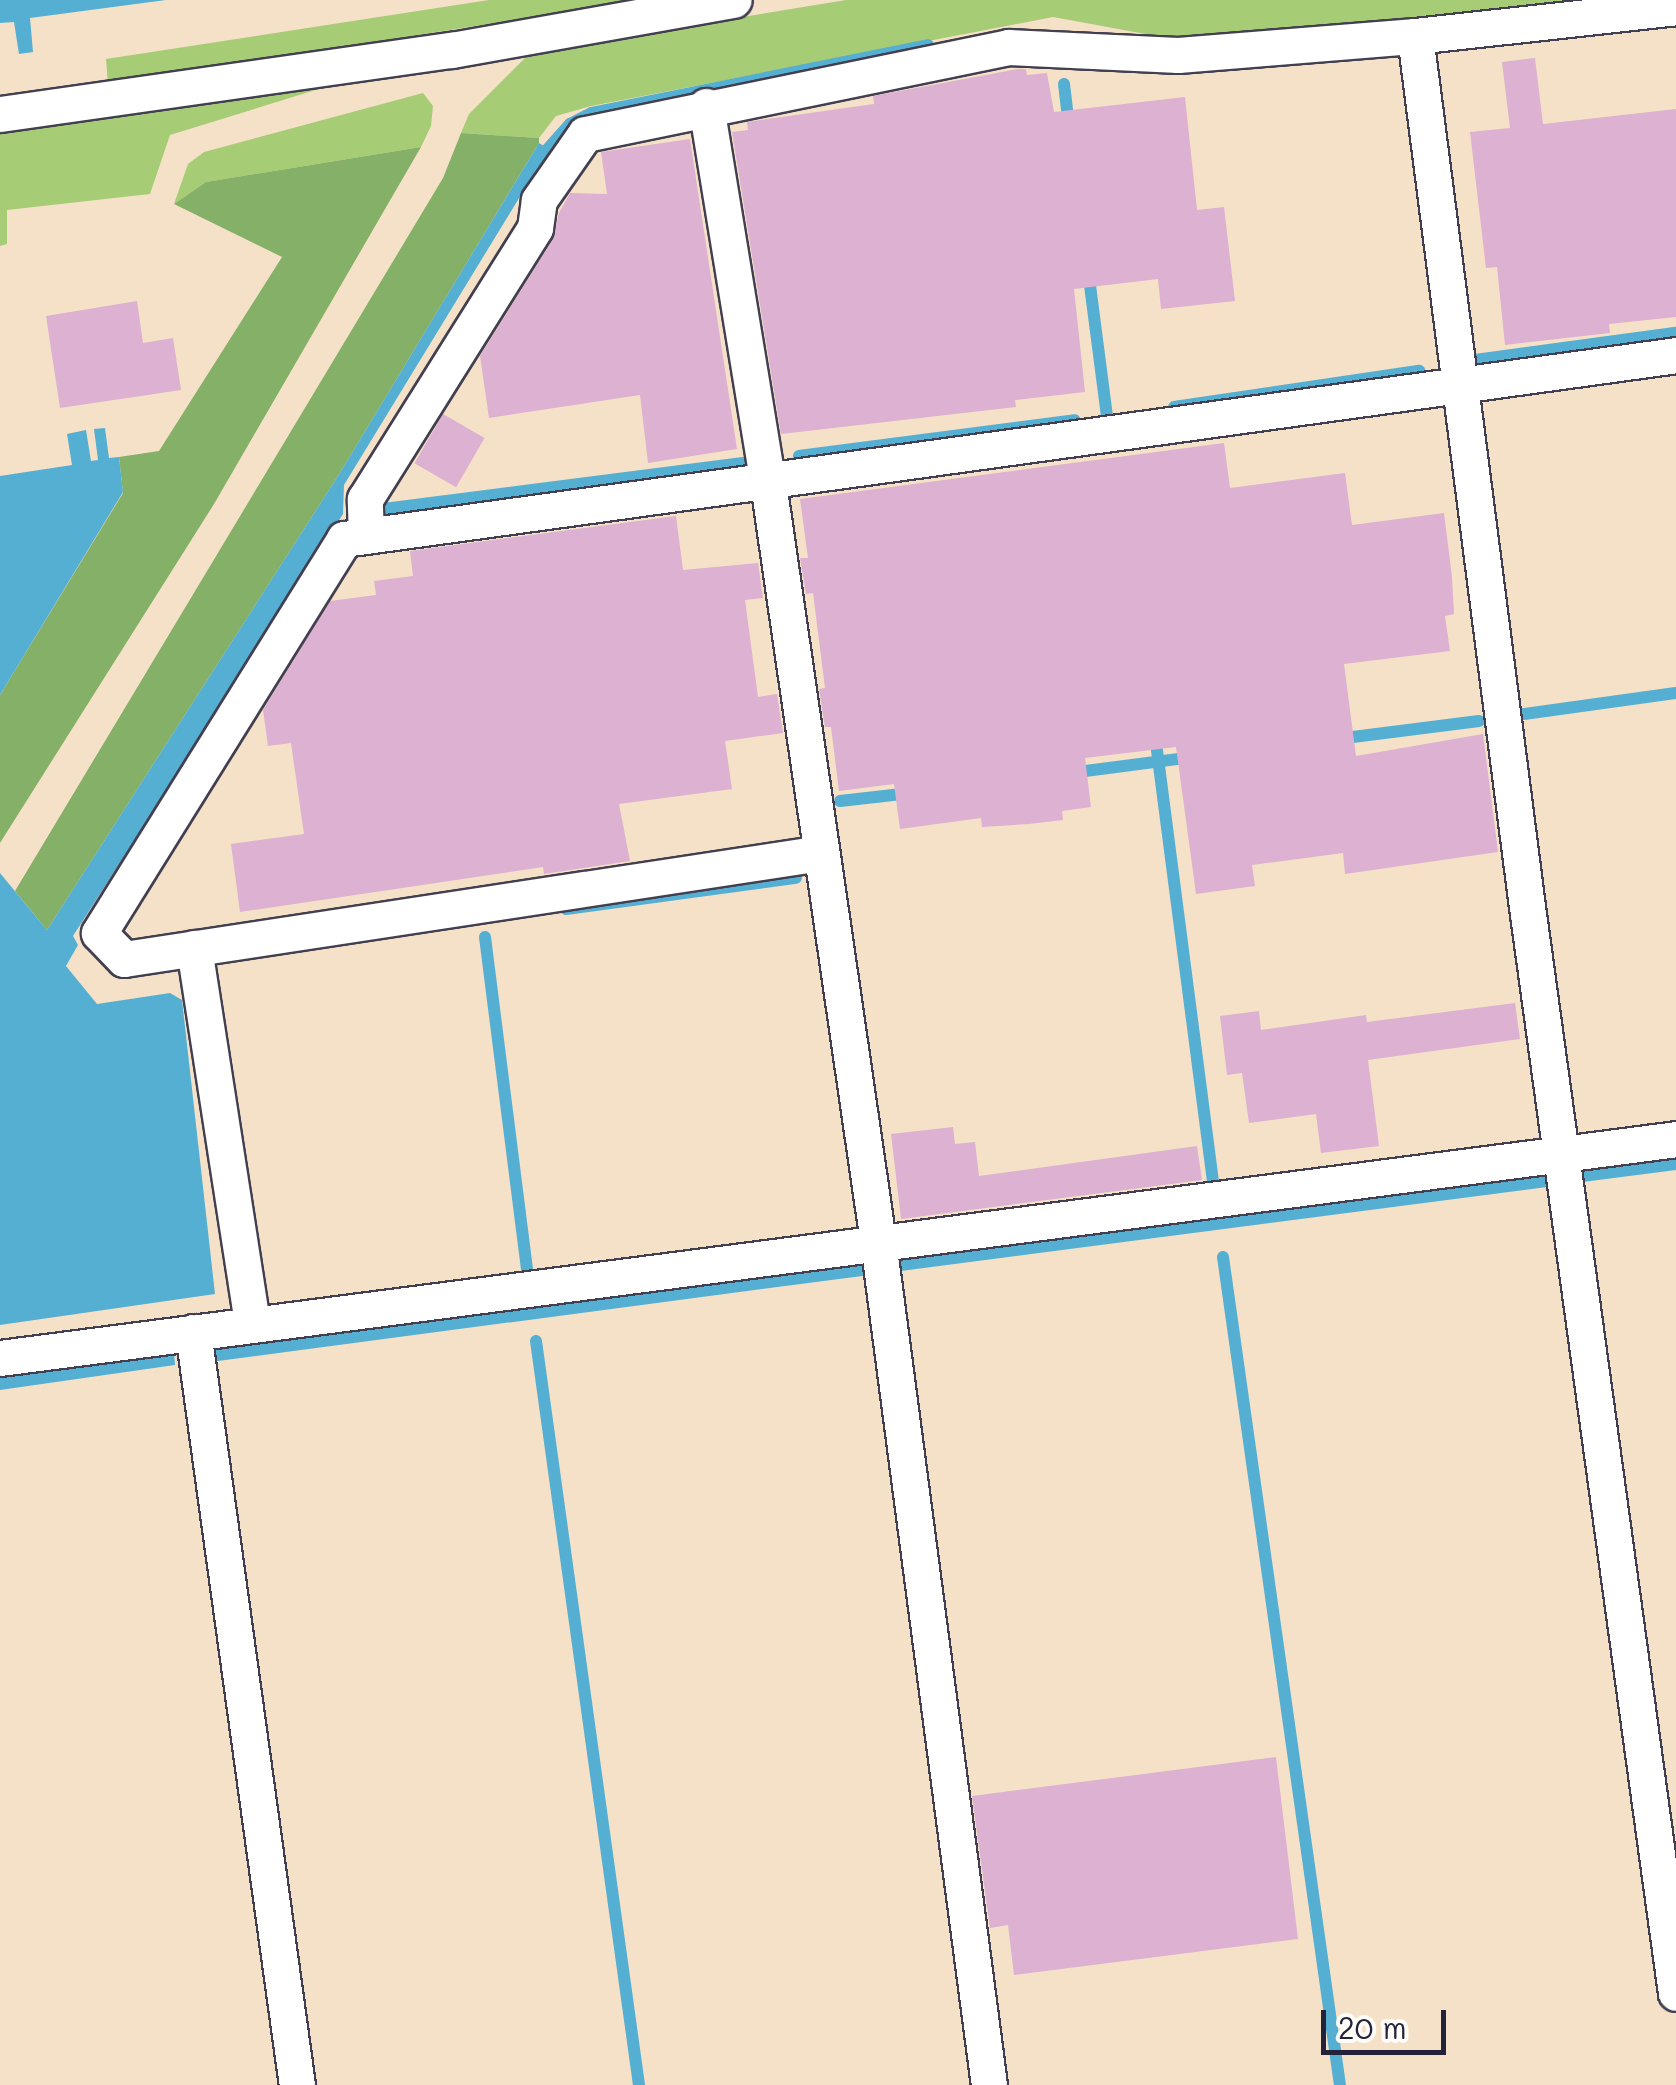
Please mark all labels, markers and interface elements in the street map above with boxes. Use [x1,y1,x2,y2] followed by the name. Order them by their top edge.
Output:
[1326,1990,1451,2052] scale bar
[1338,2007,1407,2047] text: 20 m

